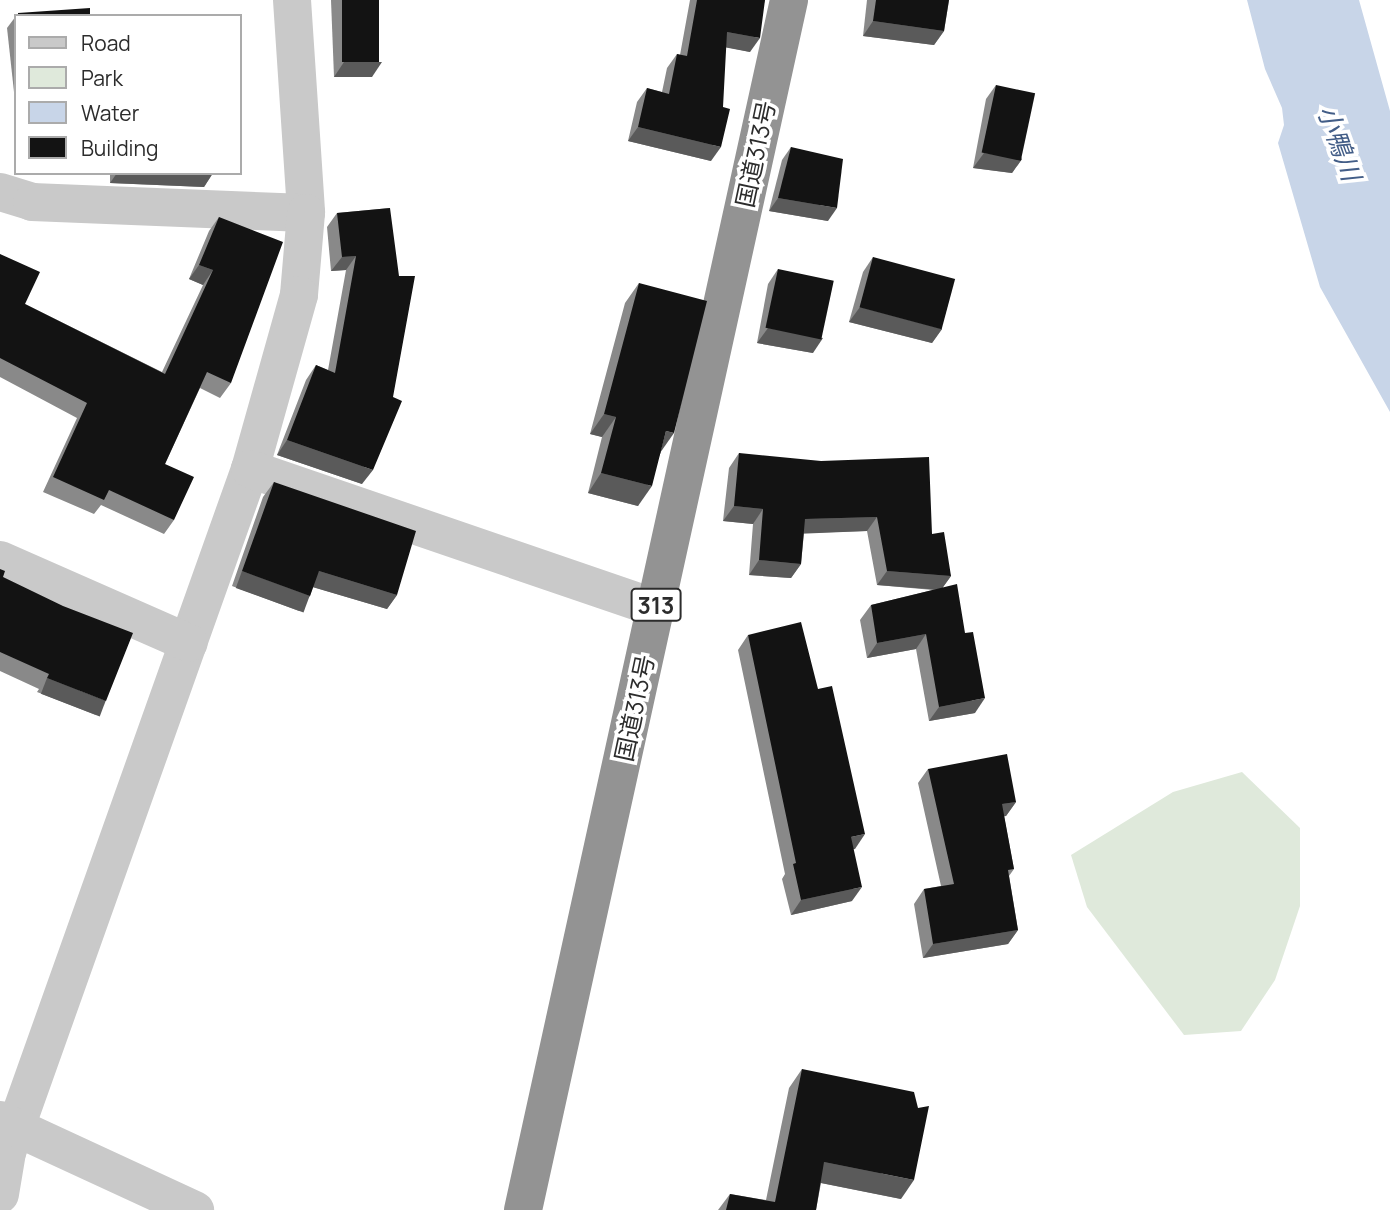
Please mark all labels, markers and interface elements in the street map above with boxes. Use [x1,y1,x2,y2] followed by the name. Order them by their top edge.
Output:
[14,14,242,175] legend
[81,29,131,57] text: Road
[81,64,123,92] text: Park
[730,98,780,210] street label: 国道313号
[81,99,139,127] text: Water
[1311,101,1367,185] water label: 小鴨川
[81,134,158,162] text: Building
[630,586,682,624] road number: 313
[609,652,659,764] street label: 国道313号

